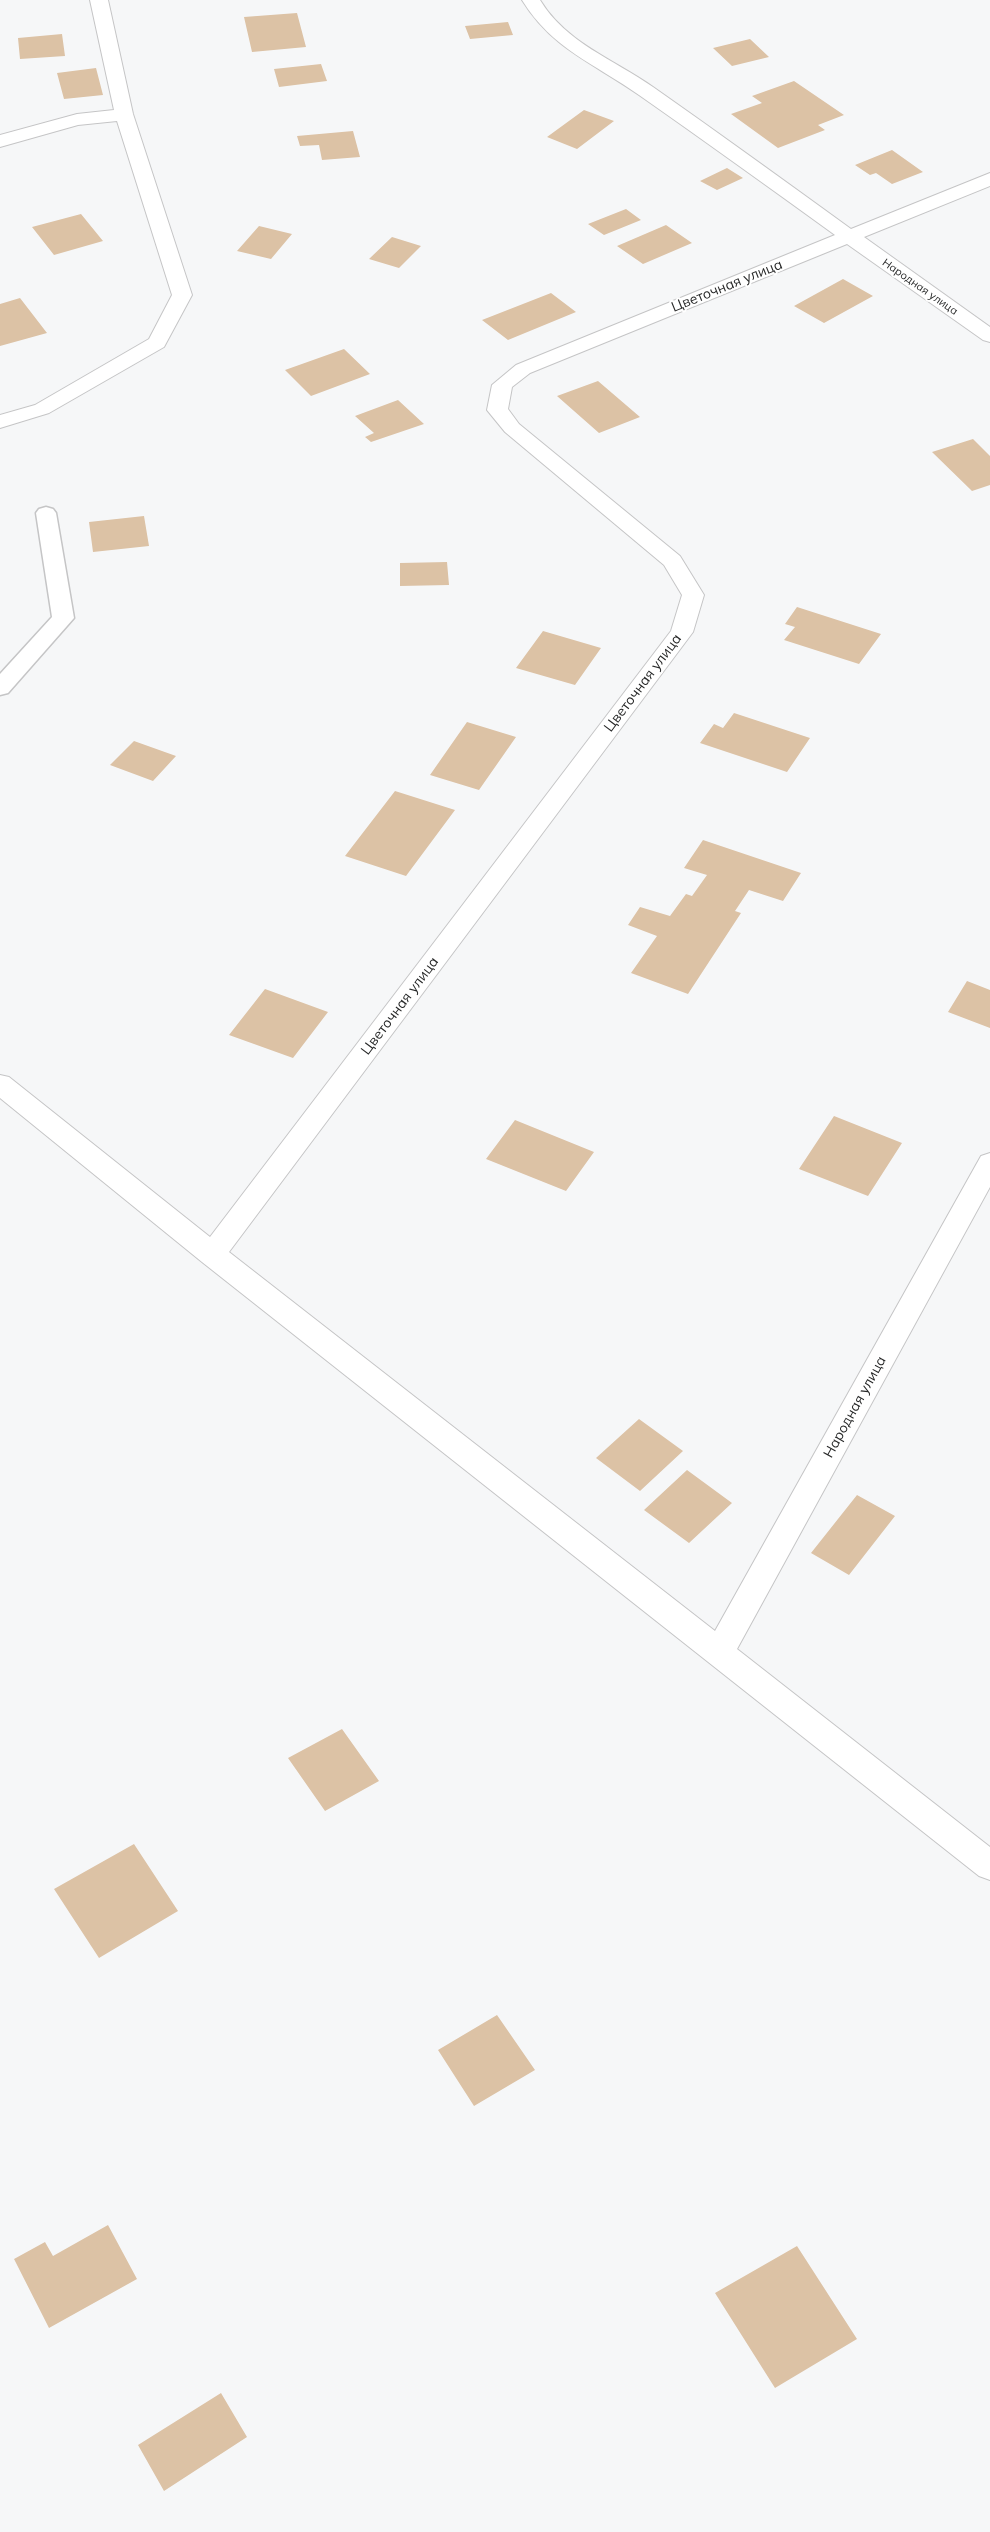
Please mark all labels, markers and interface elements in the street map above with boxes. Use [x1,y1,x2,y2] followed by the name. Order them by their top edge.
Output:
[669,256,785,316] street label: Цветочная улица
[880,256,960,318] street label: Народная улица
[601,631,685,735] street label: Цветочная улица
[358,954,442,1058] street label: Цветочная улица
[820,1353,890,1461] street label: Народная улица

